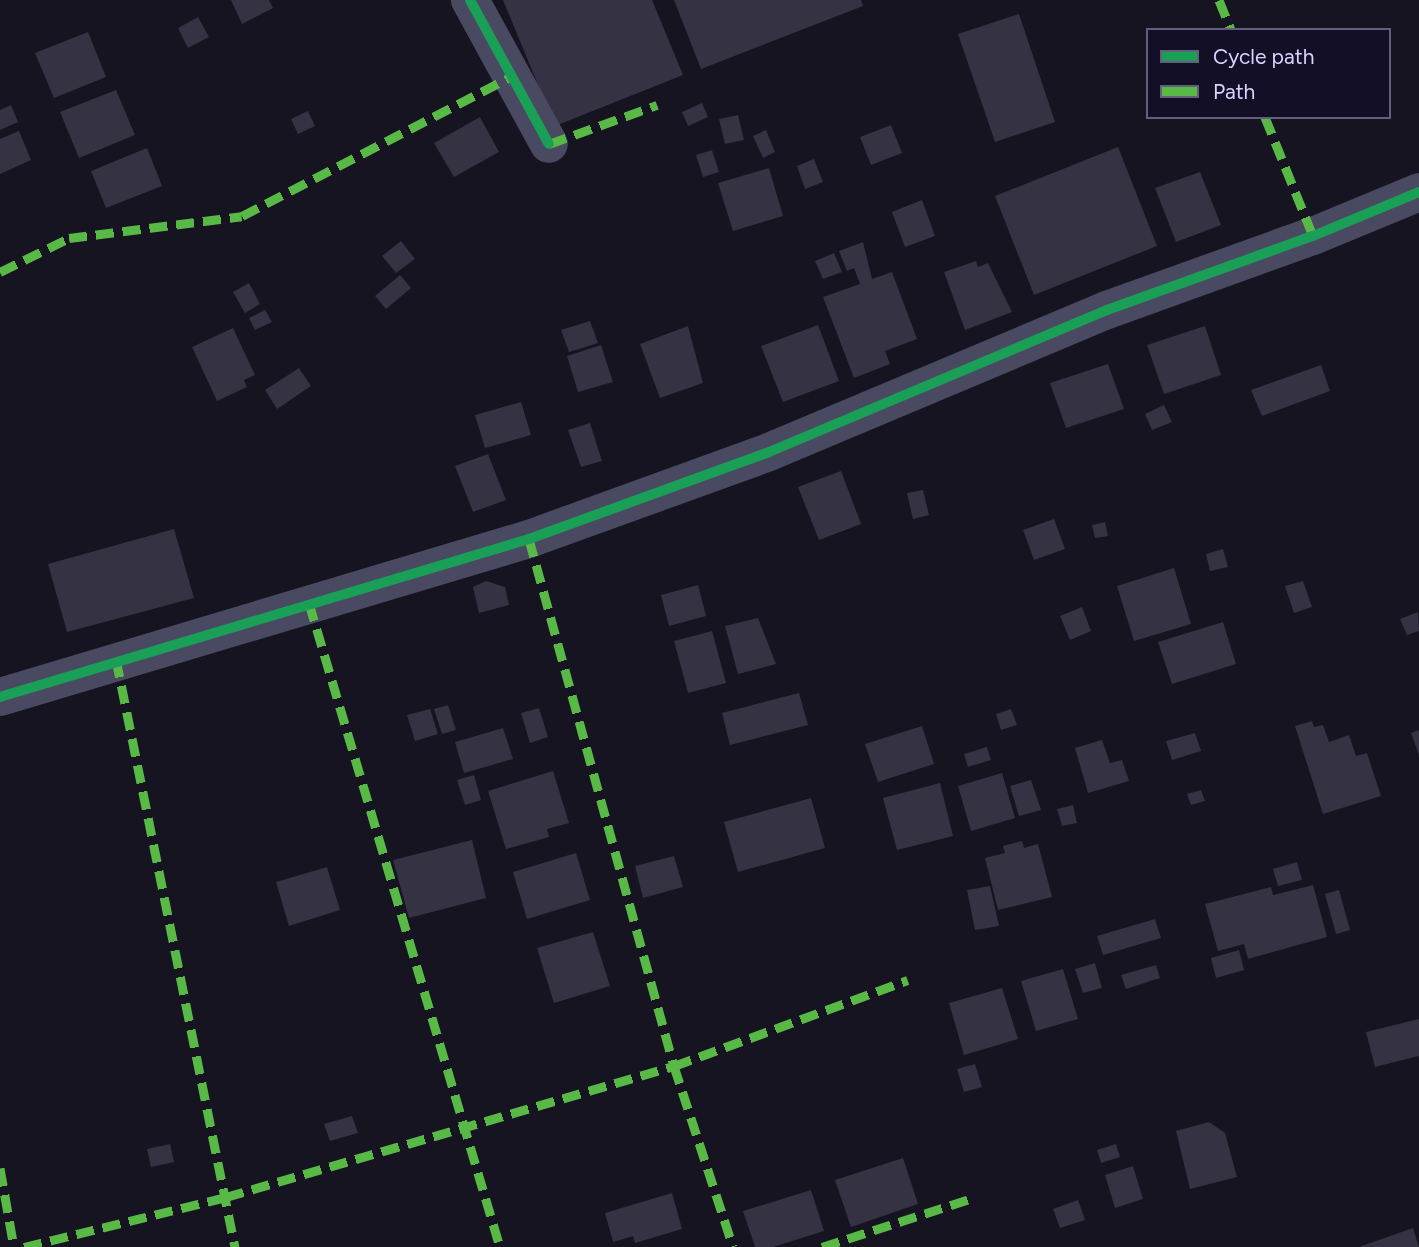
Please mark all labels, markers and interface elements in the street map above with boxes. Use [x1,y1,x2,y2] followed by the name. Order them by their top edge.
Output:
[1146,28,1391,119] legend
[1213,44,1314,69] text: Cycle path
[1213,79,1255,104] text: Path

